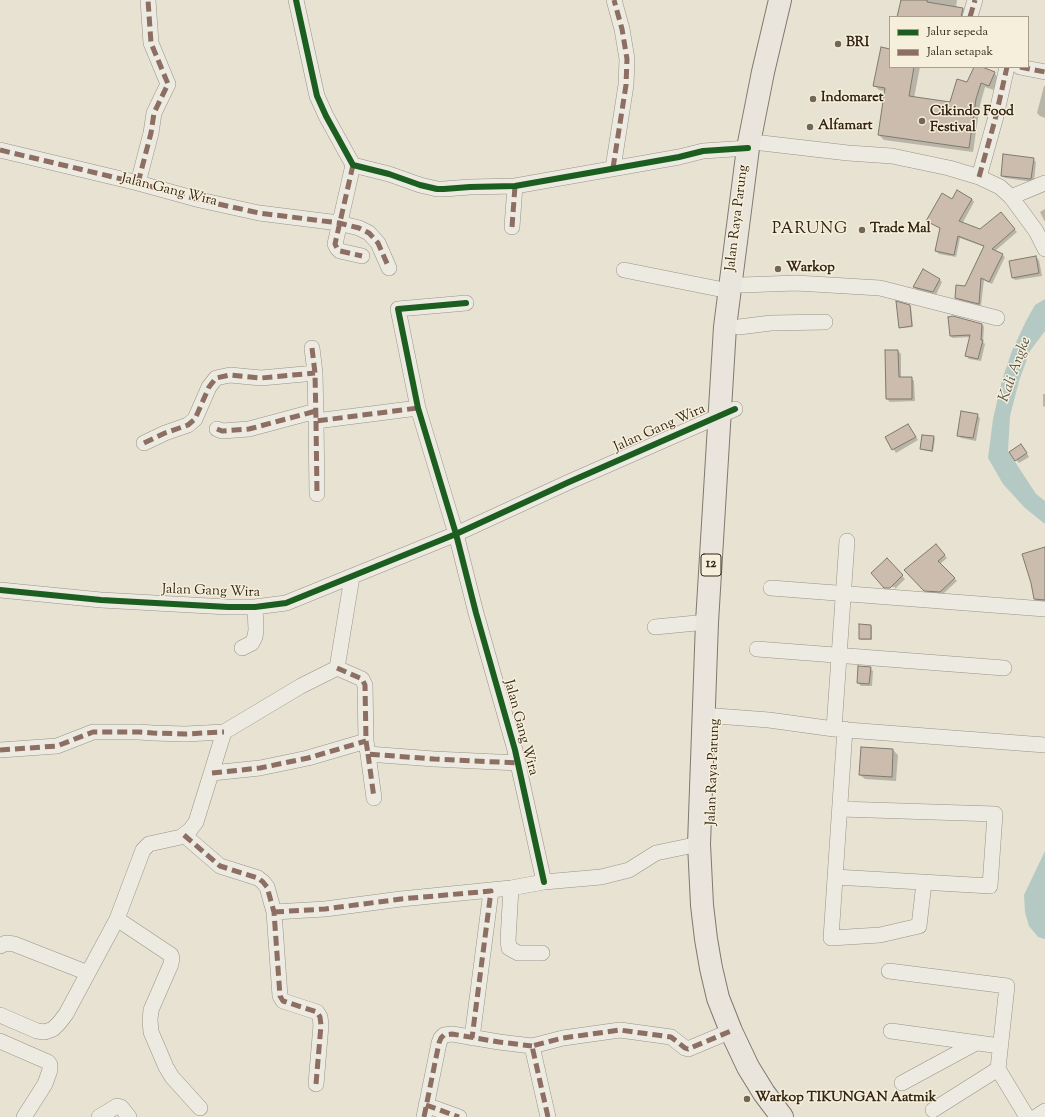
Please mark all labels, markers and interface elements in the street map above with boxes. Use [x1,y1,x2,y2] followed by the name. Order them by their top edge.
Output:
[889,16,1029,68] legend
[927,23,988,41] text: Jalur sepeda
[846,36,869,52] place label: BRI
[833,39,843,49] marker: BRI
[927,43,993,61] text: Jalan setapak
[821,91,883,107] place label: Indomaret
[808,94,818,104] marker: Indomaret
[930,105,1014,138] place label: Cikindo Food Festival
[917,116,927,126] marker: Cikindo Food Festival
[818,119,872,135] place label: Alfamart
[805,122,815,132] marker: Alfamart
[723,164,753,272] street label: Jalan Raya Parung
[119,171,219,211] street label: Jalan Gang Wira
[772,220,848,240] district label: PARUNG
[870,222,931,238] place label: Trade Mal
[857,225,867,235] marker: Trade Mal
[786,261,835,277] place label: Warkop
[773,264,783,274] marker: Warkop
[996,335,1036,405] water label: Kali Angke
[612,401,708,457] street label: Jalan Gang Wira
[701,554,721,576] road number: 12
[162,582,260,602] street label: Jalan Gang Wira
[499,678,541,778] street label: Jalan Gang Wira
[704,718,724,826] street label: Jalan Raya Parung
[755,1091,936,1107] place label: Warkop TIKUNGAN Aatmik
[742,1094,752,1104] marker: Warkop TIKUNGAN Aatmik

